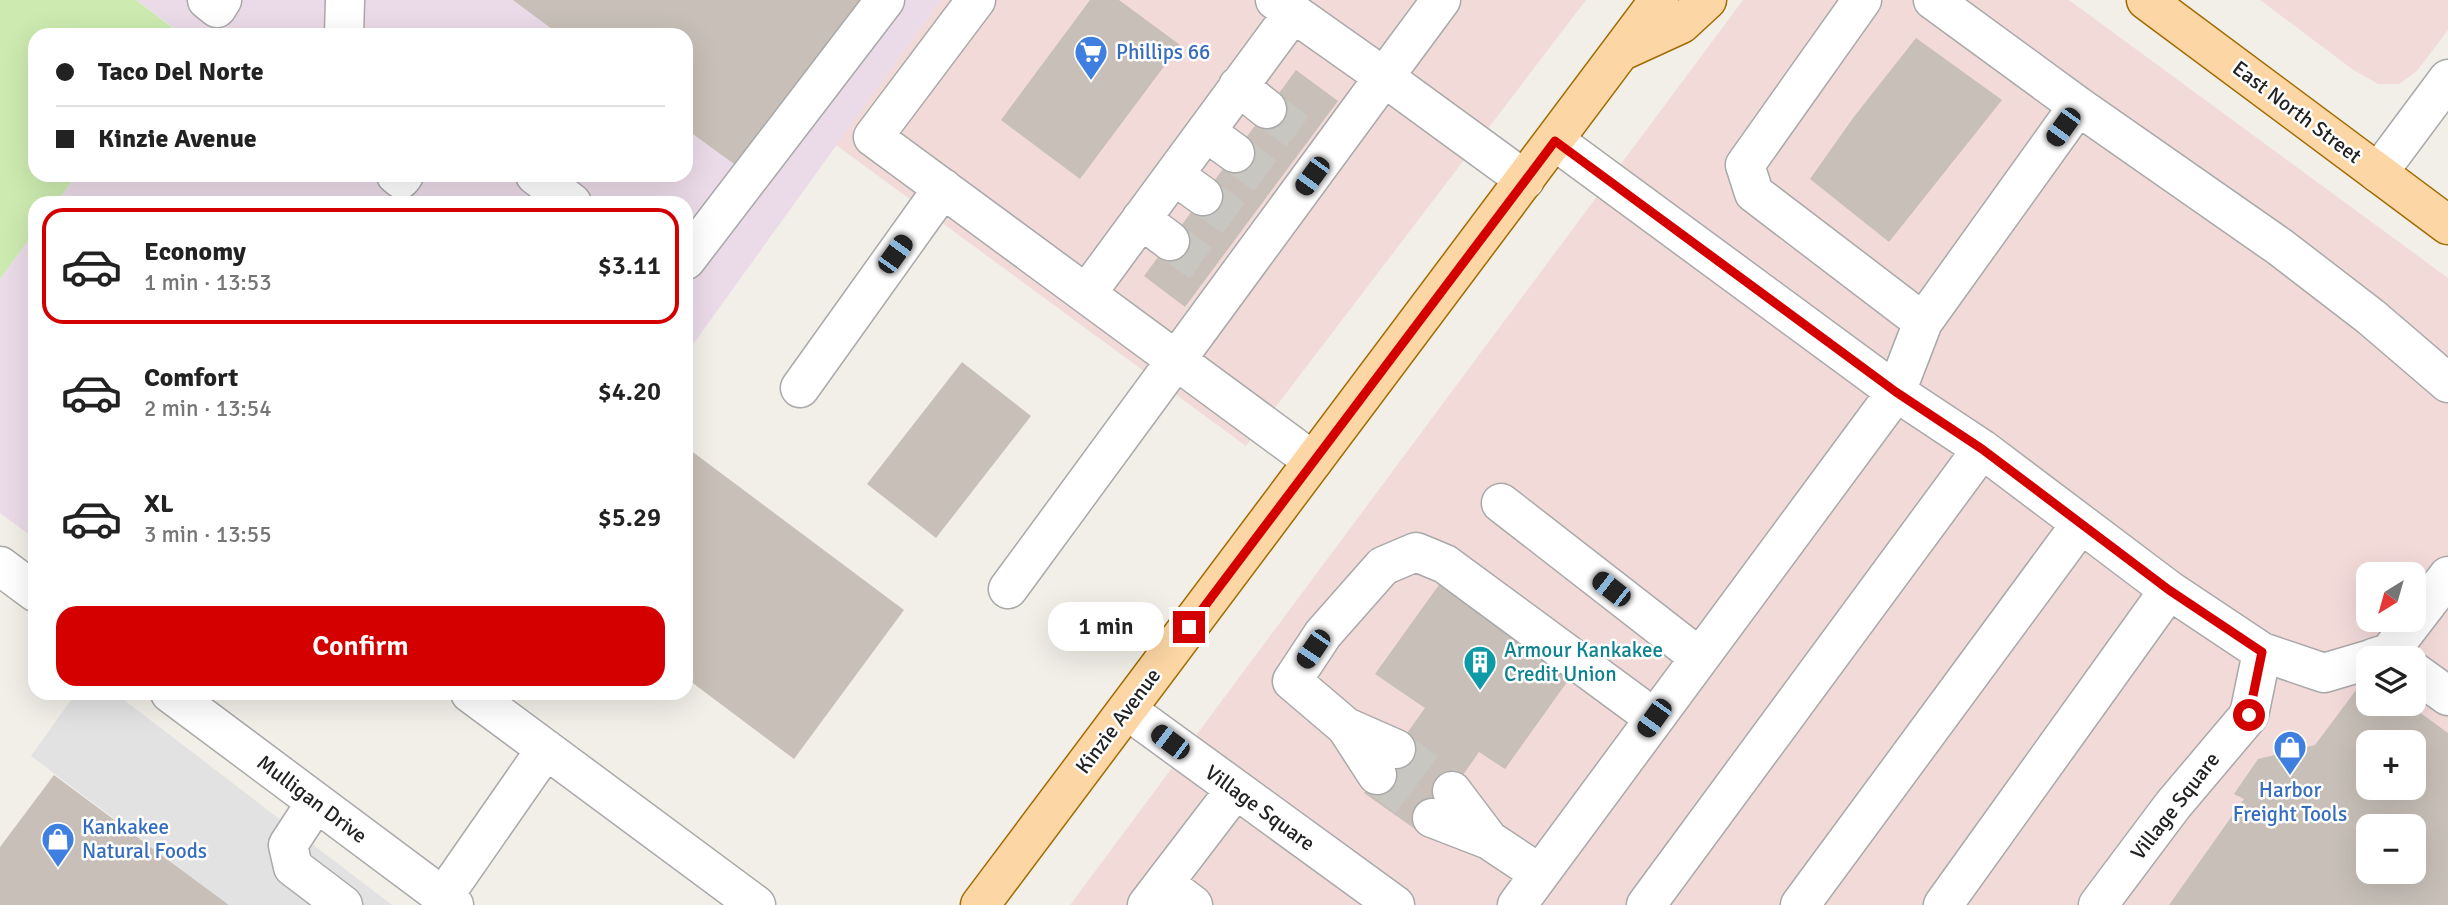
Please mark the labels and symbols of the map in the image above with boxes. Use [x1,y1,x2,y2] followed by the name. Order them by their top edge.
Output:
[1072,33,1110,82] supermarket icon: Phillips 66
[1116,39,1210,65] place label: Phillips 66
[2227,55,2367,169] street label: East North Street
[2043,104,2084,150] car
[1292,153,1333,199] car
[875,231,916,277] car
[2356,562,2426,632] north arrow
[1588,568,1635,610] car
[1049,602,1164,652] callout: 1 min
[1173,611,1205,643] route end
[1293,626,1334,672] car
[1504,637,1663,687] place label: Armour Kankakee Credit Union
[1461,643,1499,692] building icon: Armour Kankakee Credit Union
[1070,663,1166,779] street label: Kinzie Avenue
[1634,695,1675,741] car
[2233,699,2265,731] route start
[1147,721,1194,763] car
[2271,728,2309,777] shop icon: Harbor Freight Tools
[2125,747,2225,865] street label: Village Square
[252,749,372,849] street label: Mulligan Drive
[1200,759,1320,857] street label: Village Square
[2233,777,2347,827] place label: Harbor Freight Tools
[82,814,207,864] place label: Kankakee Natural Foods
[39,820,77,869] shop icon: Kankakee Natural Foods

